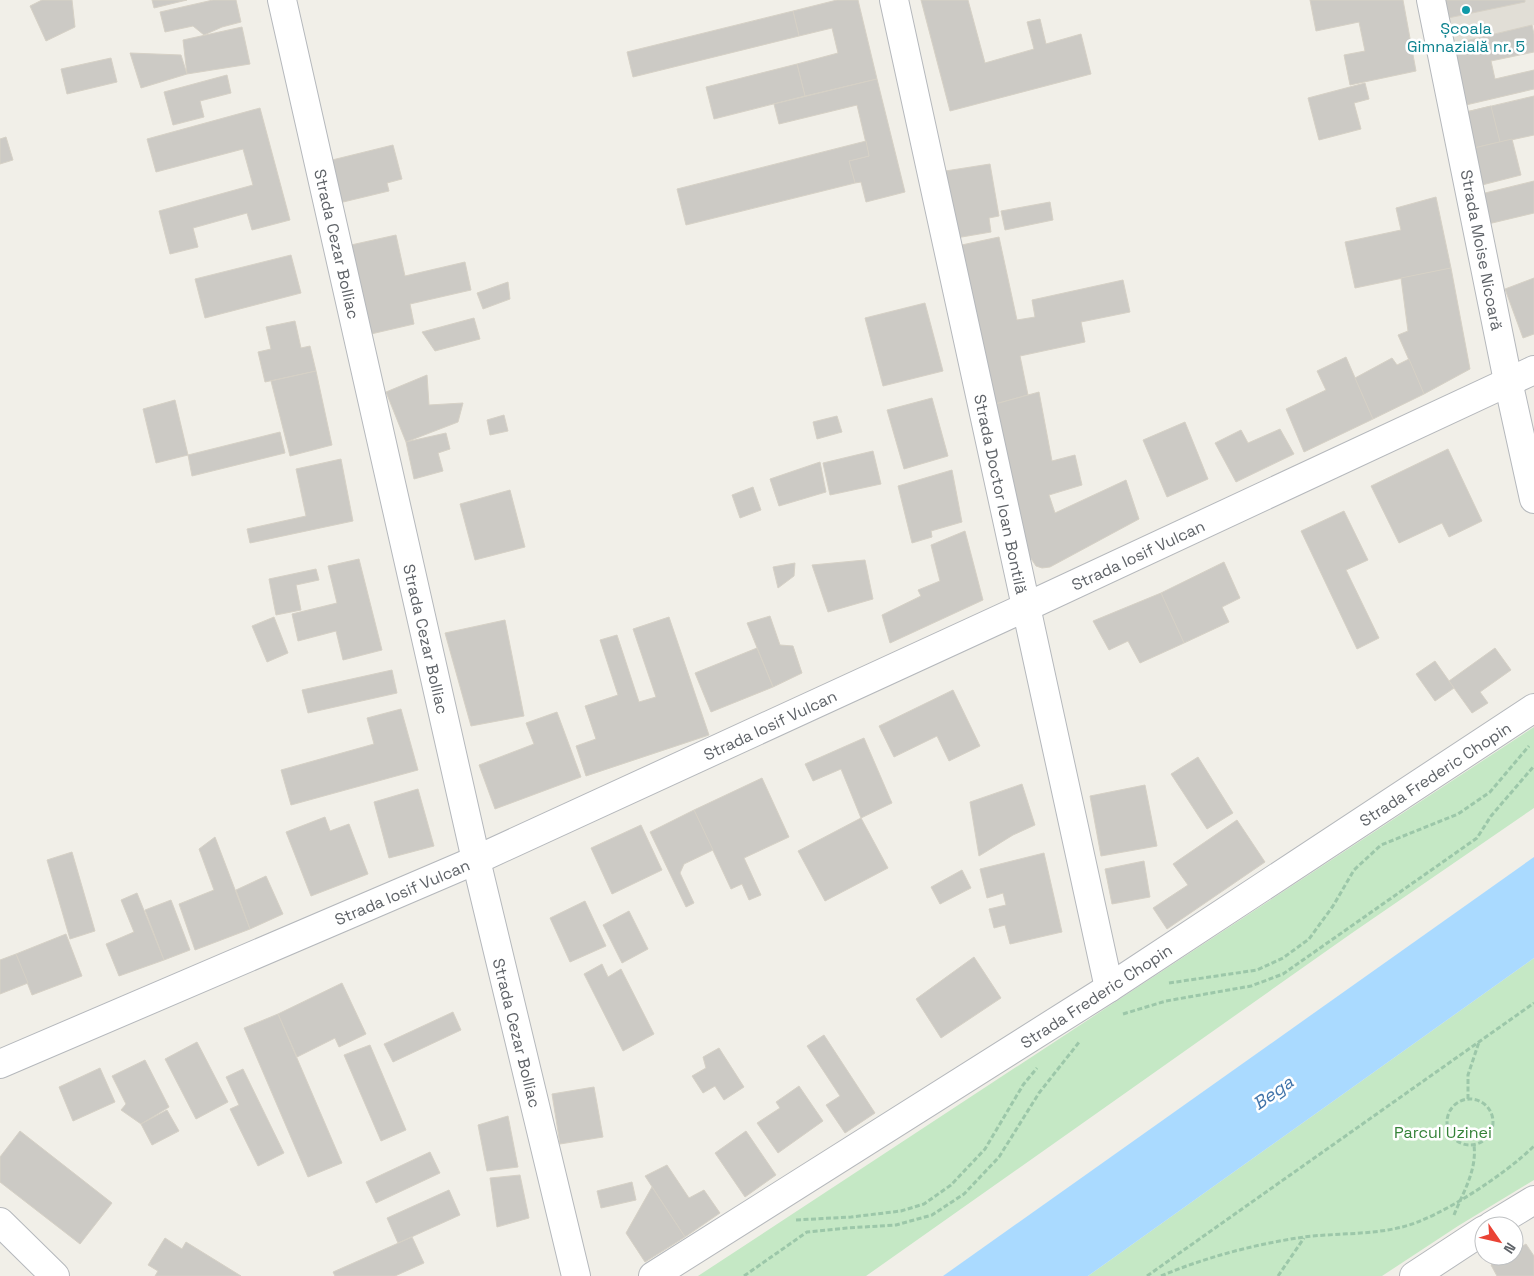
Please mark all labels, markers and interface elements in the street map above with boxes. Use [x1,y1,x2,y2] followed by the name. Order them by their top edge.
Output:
[1460,4,1472,16] marker: Școala Gimnazială nr. 5
[1407,18,1525,57] place label: Școala Gimnazială nr. 5
[309,167,364,321] street label: Strada Cezar Bolliac
[1456,168,1507,332] street label: Strada Moise Nicoară
[969,392,1032,596] street label: Strada Doctor Ioan Bontilă
[1068,515,1208,596] street label: Strada Iosif Vulcan
[398,562,453,716] street label: Strada Cezar Bolliac
[700,685,840,766] street label: Strada Iosif Vulcan
[1355,717,1515,831] street label: Strada Frederic Chopin
[331,855,473,930] street label: Strada Iosif Vulcan
[1016,939,1176,1053] street label: Strada Frederic Chopin
[488,956,545,1110] street label: Strada Cezar Bolliac
[1248,1070,1298,1115] water label: Bega
[1394,1122,1492,1143] park label: Parcul Uzinei
[1474,1216,1524,1266] north arrow
[1500,1239,1520,1257] text: N

